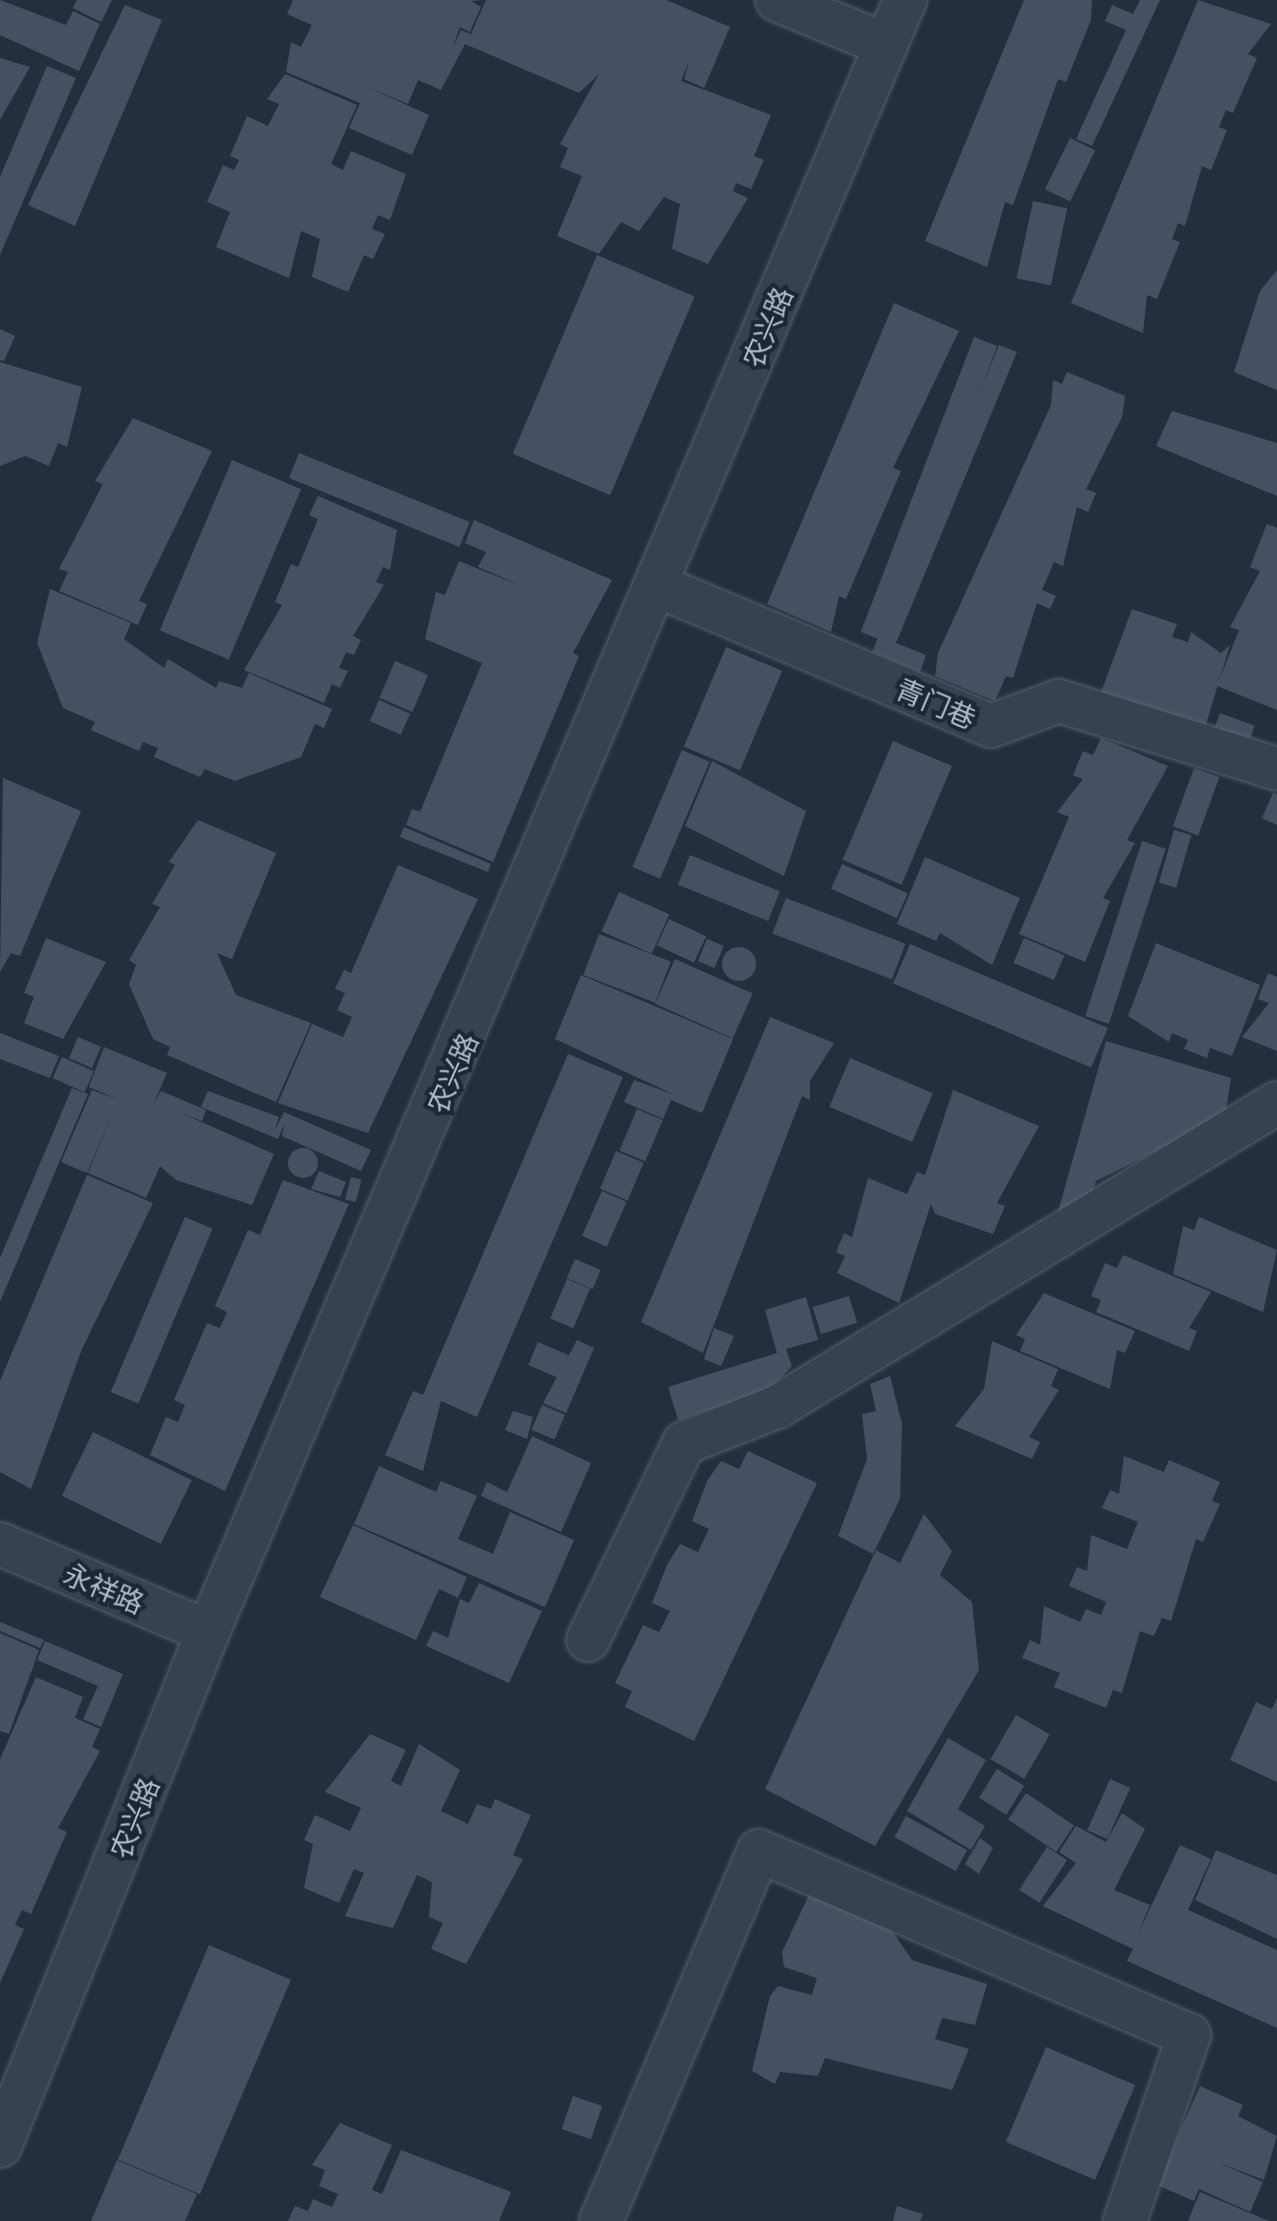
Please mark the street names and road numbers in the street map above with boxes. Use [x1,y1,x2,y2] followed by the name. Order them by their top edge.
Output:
[735,282,799,372] street label: 农兴路
[891,671,981,735] street label: 青门巷
[420,1028,484,1118] street label: 农兴路
[59,1556,149,1620] street label: 永祥路
[103,1773,165,1863] street label: 农兴路

